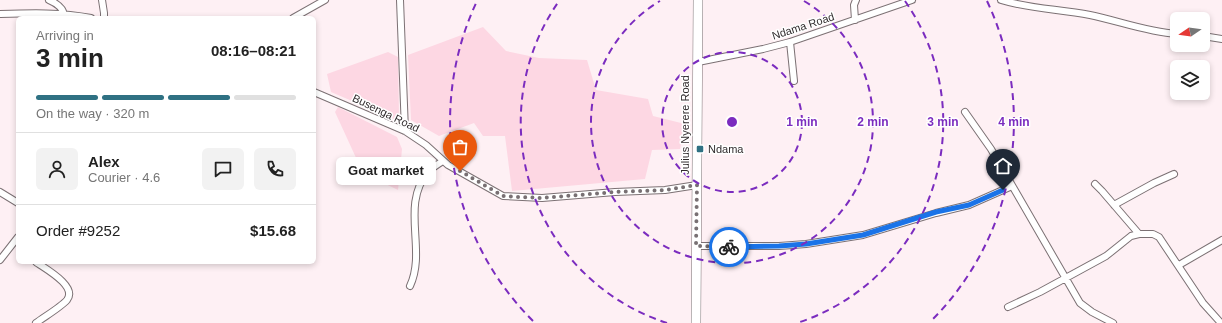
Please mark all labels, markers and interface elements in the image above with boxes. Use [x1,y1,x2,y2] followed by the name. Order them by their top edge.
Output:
[770,10,836,42] street label: Ndama Road
[1170,12,1210,52] north arrow
[1170,12,1210,100] map controls
[36,28,94,43] text: Arriving in
[211,42,296,59] text: 08:16–08:21
[36,43,104,73] text: 3 min
[1170,60,1210,100] button: layers
[679,75,691,175] street label: Julius Nyerere Road
[351,92,421,134] street label: Busenga Road
[36,106,149,121] text: On the way · 320 m
[725,115,739,129] centre of rings
[786,115,818,129] text: 1 min
[857,115,889,129] text: 2 min
[927,115,959,129] text: 3 min
[998,115,1030,129] text: 4 min
[443,130,477,171] pin
[449,136,471,158] icon: bag
[708,143,744,155] place label: Ndama
[695,144,705,154] marker: Ndama
[36,148,78,190] button: person
[202,148,244,190] button: chat
[254,148,296,190] button: phone
[986,149,1020,190] pin
[88,153,120,170] text: Alex
[992,155,1014,177] icon: home
[336,157,436,185] callout: Goat market
[348,163,424,178] text: Goat market
[88,170,160,185] text: Courier · 4.6
[36,222,120,239] text: Order #9252
[250,222,296,239] text: $15.68
[709,227,749,267] courier
[718,236,740,258] icon: bike

